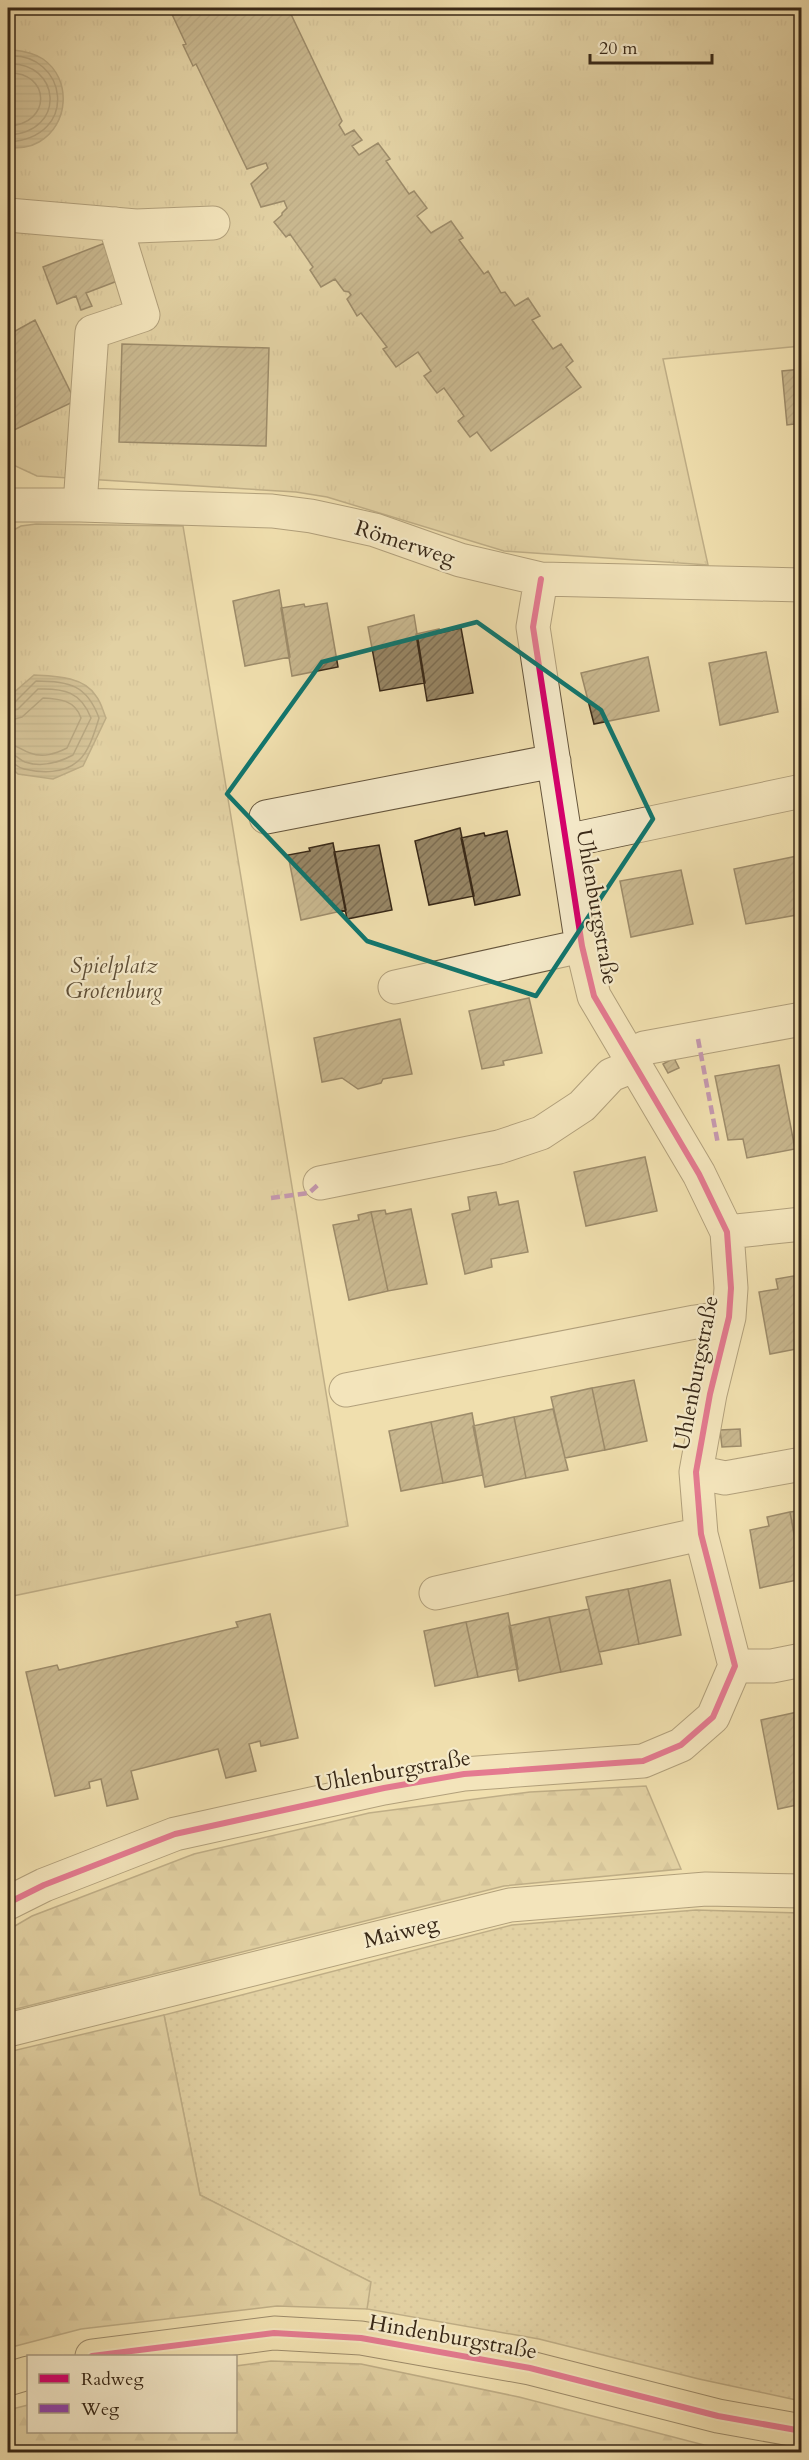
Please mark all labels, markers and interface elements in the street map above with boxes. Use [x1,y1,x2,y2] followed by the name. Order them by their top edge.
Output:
[590,27,712,65] scale bar
[599,36,638,61] text: 20 m
[351,513,460,573] street label: Römerweg
[569,827,625,987] street label: Uhlenburgstraße
[65,951,163,1006] park label: Spielplatz Grotenburg
[666,1293,726,1453] street label: Uhlenburgstraße
[313,1743,473,1799] street label: Uhlenburgstraße
[360,1908,442,1956] street label: Maiweg
[366,2307,540,2367] street label: Hindenburgstraße
[27,2355,237,2433] legend
[81,2367,144,2392] text: Radweg
[80,2397,120,2422] text: Weg

